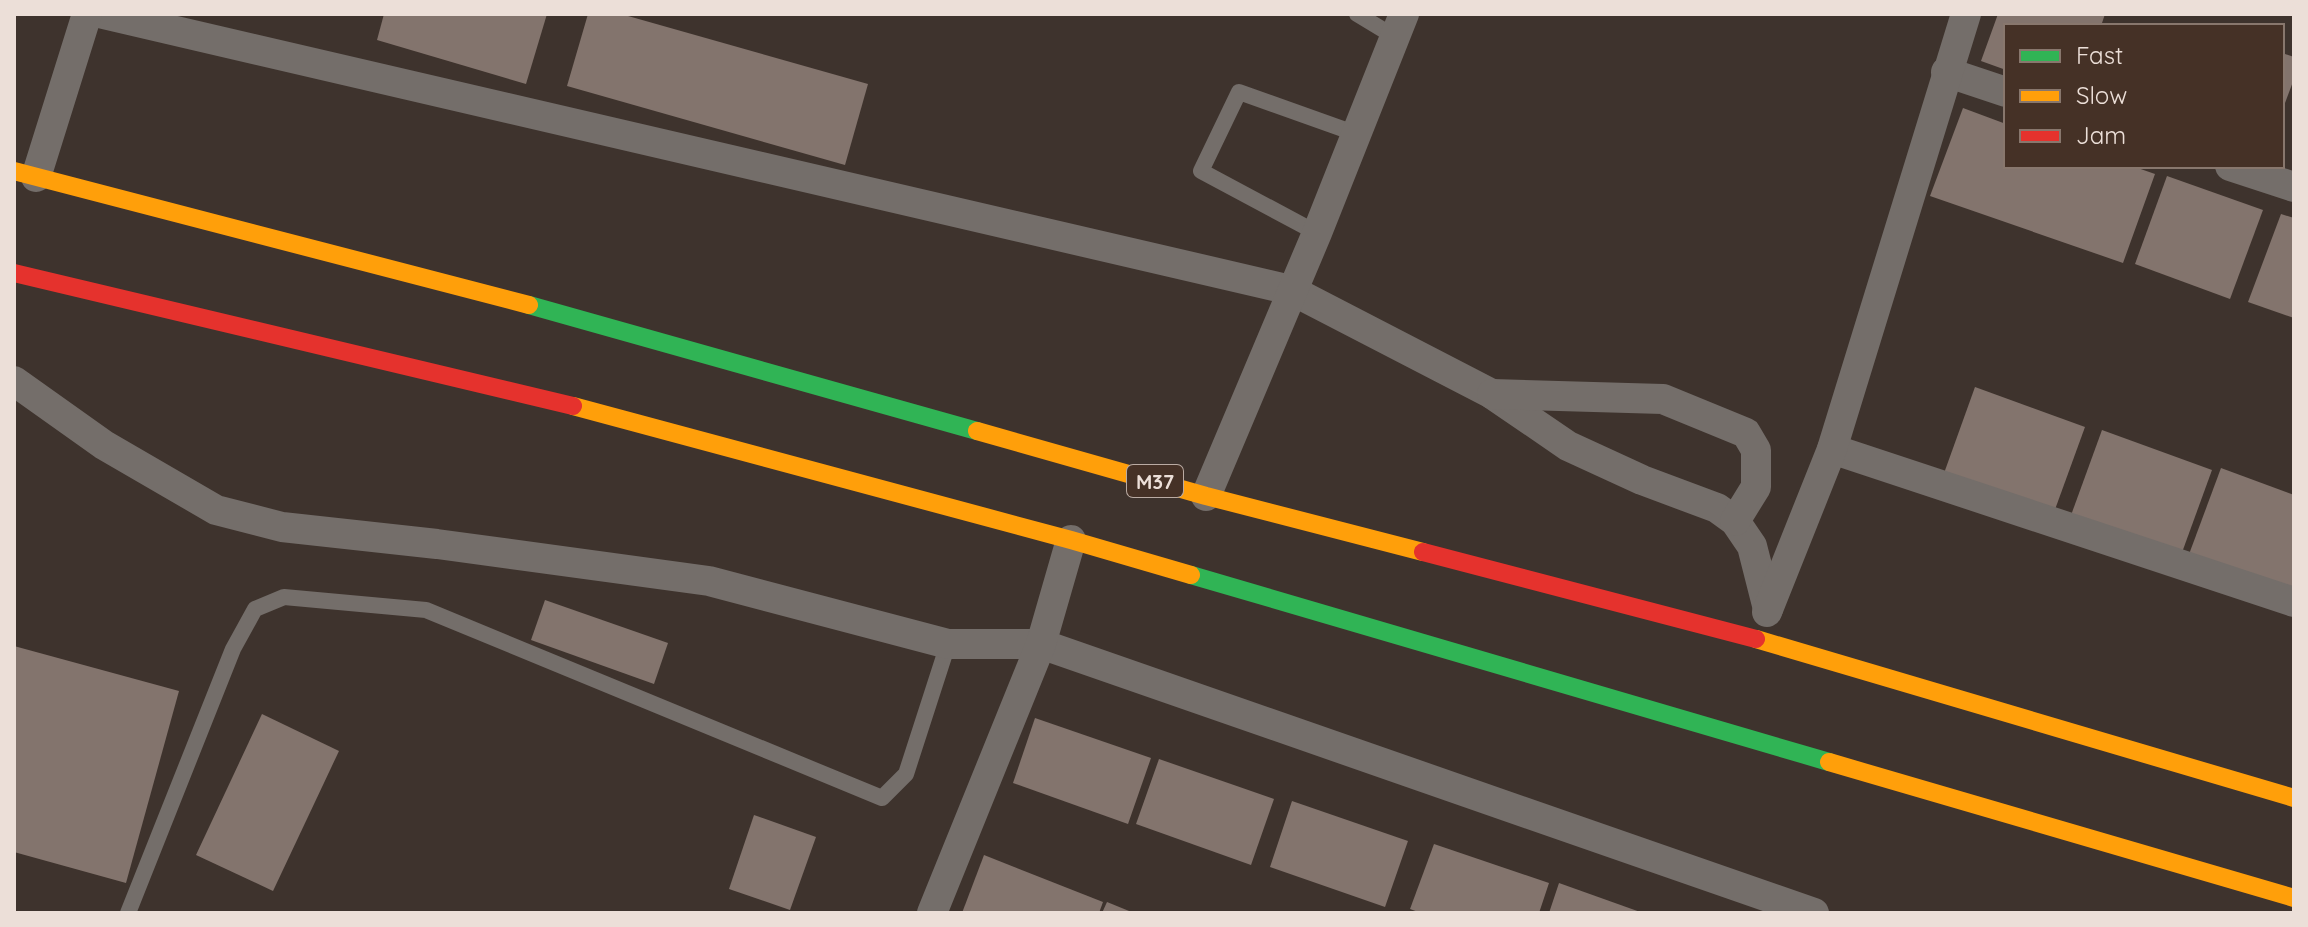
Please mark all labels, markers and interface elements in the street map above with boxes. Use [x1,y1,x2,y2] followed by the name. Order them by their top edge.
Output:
[2004,24,2284,168] legend
[2076,40,2123,70] text: Fast
[2076,80,2127,110] text: Slow
[2076,120,2126,150] text: Jam
[1127,465,1183,497] road number: M37

